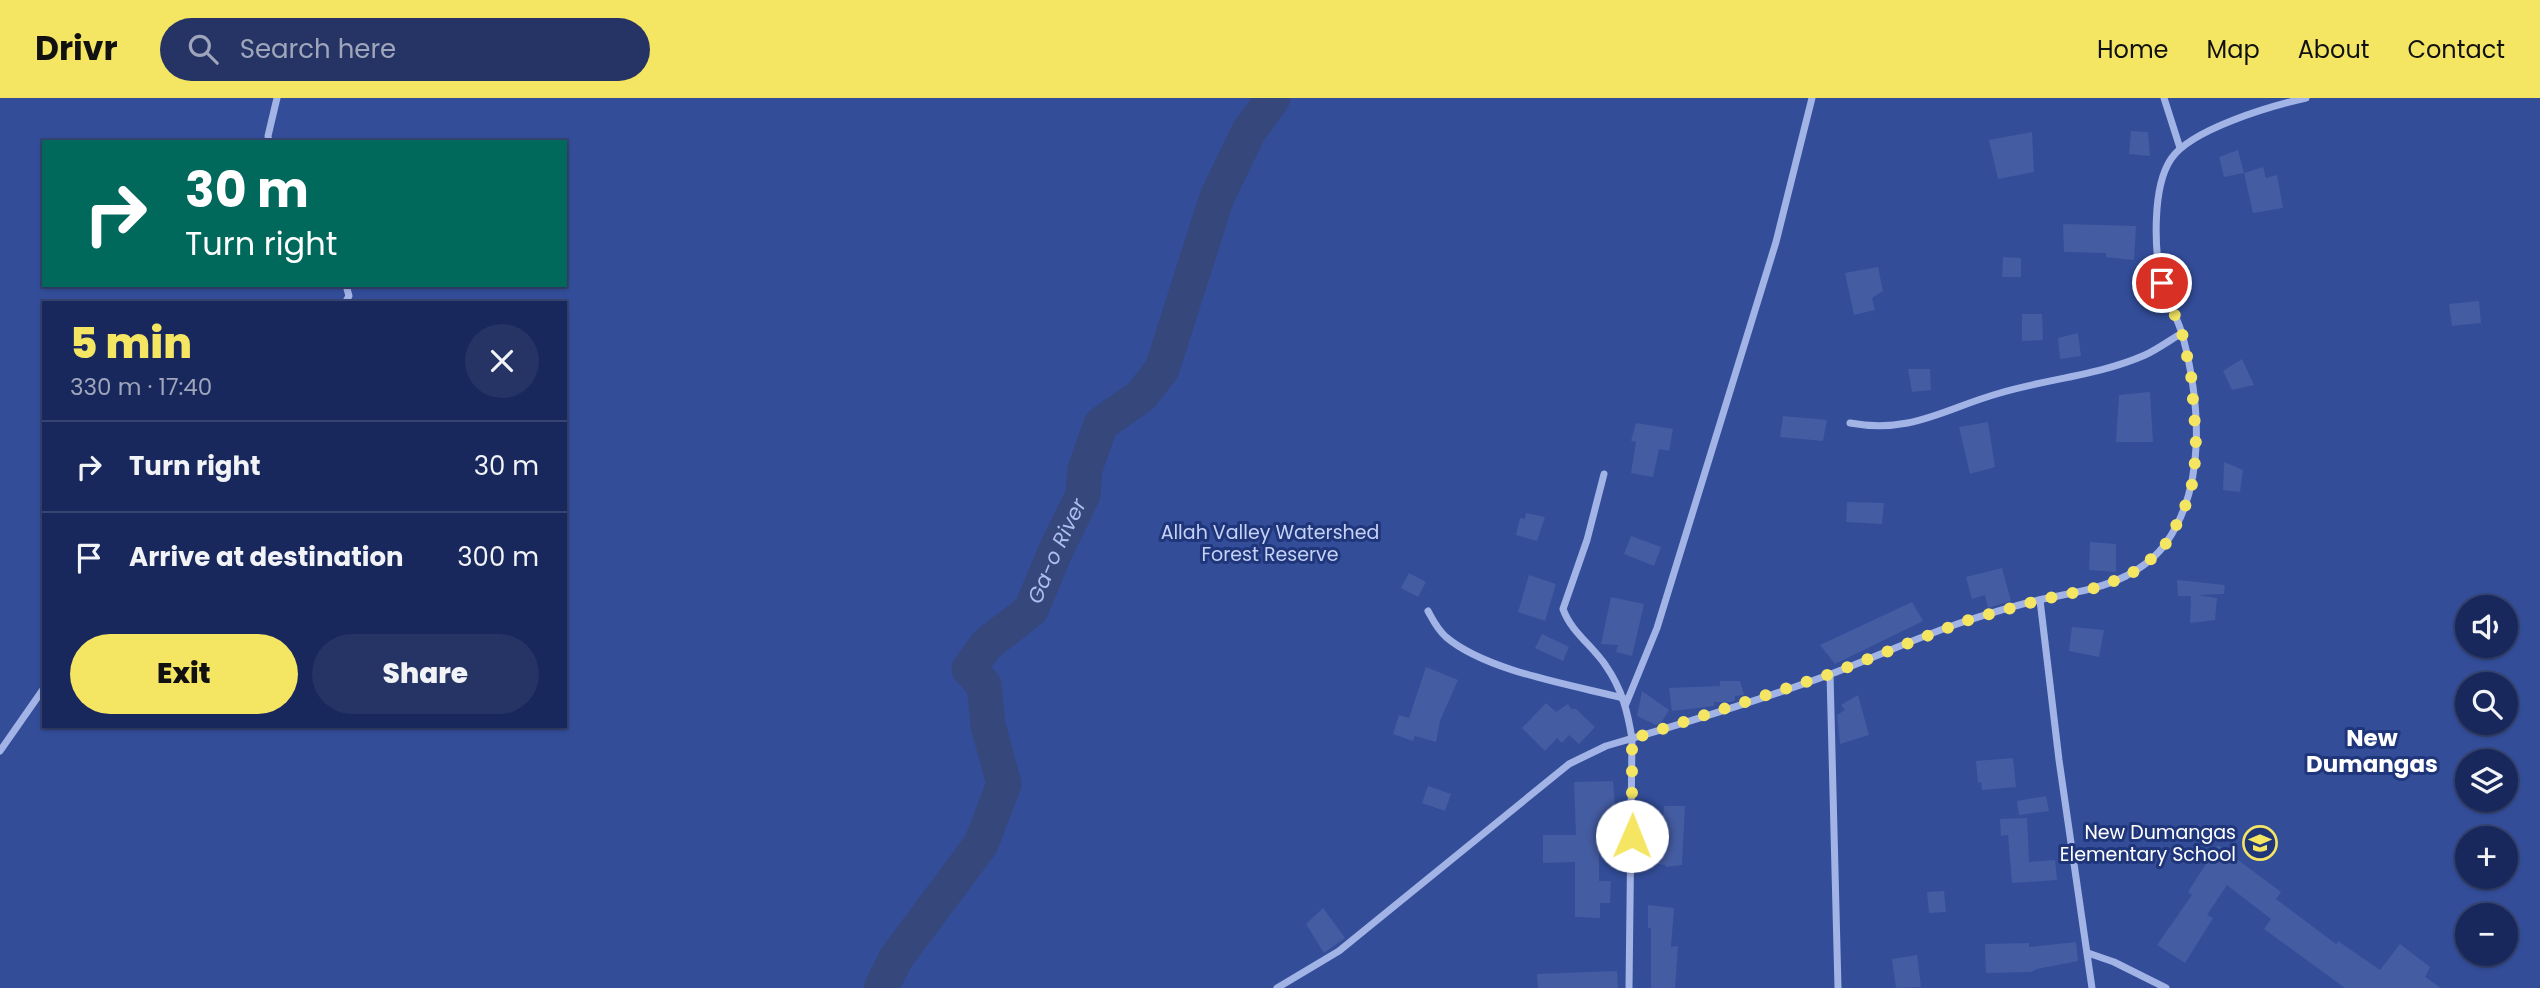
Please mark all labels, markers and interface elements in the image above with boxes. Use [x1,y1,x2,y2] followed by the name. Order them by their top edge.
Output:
[160,18,650,81] search box
[35,25,118,72] text: Drivr
[184,30,222,68] icon: search
[240,31,396,67] text: Search here
[2097,33,2169,66] text: Home
[2207,33,2260,66] text: Map
[2298,33,2369,66] text: About
[2407,33,2505,66] text: Contact
[185,156,309,224] text: 30 m
[70,168,161,259] icon: right
[185,221,337,266] text: Turn right
[2132,253,2192,313] pin
[2143,264,2181,302] icon: arrive
[70,314,192,373] text: 5 min
[465,324,539,398] button: close
[70,371,212,403] text: 330 m · 17:40
[70,448,108,486] icon: right
[129,448,261,484] text: Turn right
[474,448,539,484] text: 30 m
[1020,492,1094,608] water label: Ga-o River
[1161,519,1379,568] park label: Allah Valley Watershed Forest Reserve
[70,539,108,577] icon: arrive
[129,539,404,575] text: Arrive at destination
[457,539,539,575] text: 300 m
[2455,595,2518,966] map controls
[2455,595,2518,658] button: sound
[70,634,298,714] button: Exit
[312,634,539,714] button: Share
[2455,672,2518,735] button: search
[2306,722,2438,780] district label: New Dumangas
[2455,749,2518,812] button: layers
[1595,799,1669,873] position arrow
[2060,819,2236,868] place label: New Dumangas Elementary School
[2241,824,2279,862] school or university icon: New Dumangas Elementary School
[2455,826,2518,889] button: +
[2455,903,2518,966] button: −

